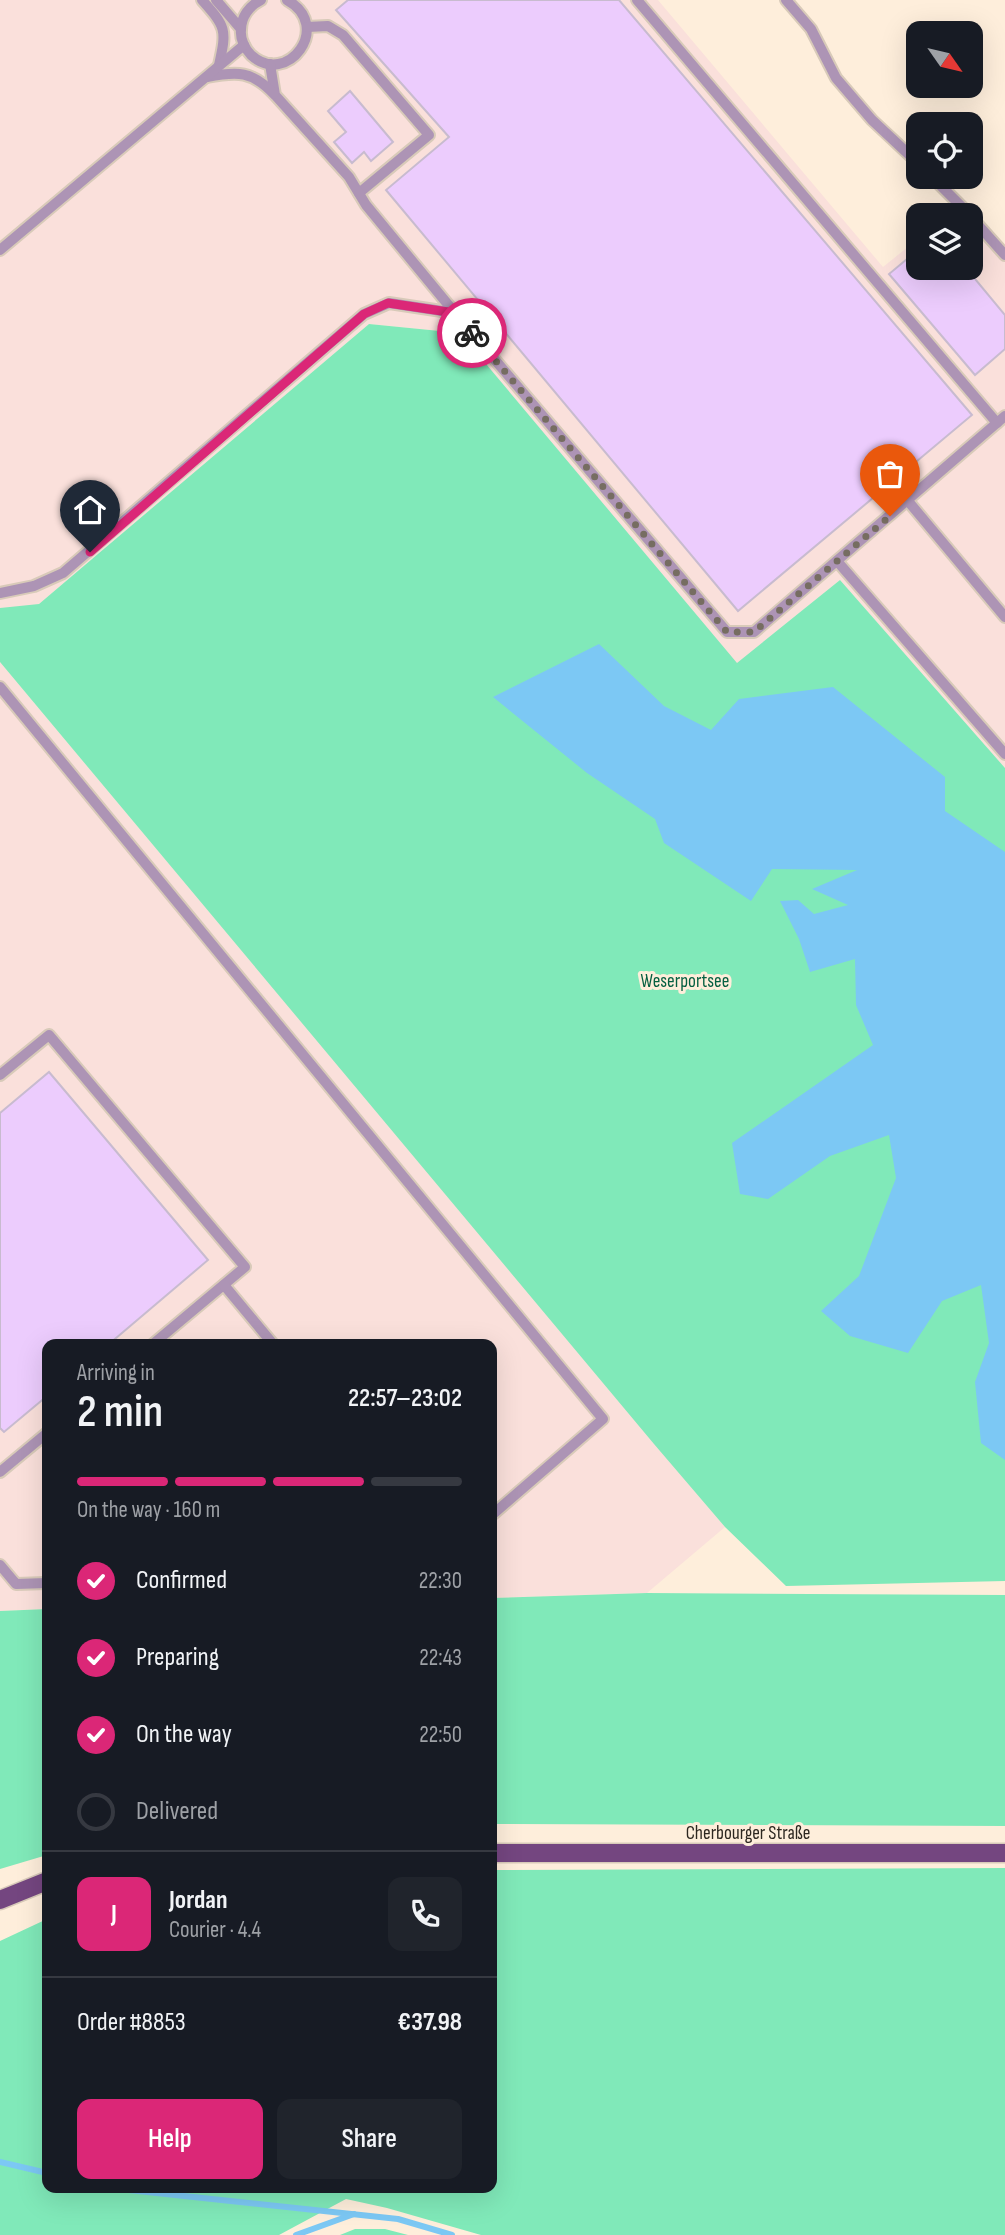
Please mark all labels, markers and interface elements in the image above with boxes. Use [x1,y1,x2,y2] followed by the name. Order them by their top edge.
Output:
[906,21,984,98] north arrow
[906,21,983,280] map controls
[906,112,983,189] button: locate
[906,203,983,280] button: layers
[437,298,507,368] courier
[453,314,491,352] icon: bike
[860,444,920,516] pin
[871,455,909,493] icon: bag
[60,480,120,552] pin
[71,491,109,529] icon: home
[641,970,729,993] park label: Weserportsee
[77,1359,155,1387] text: Arriving in
[348,1383,462,1414] text: 22:57–23:02
[77,1385,163,1440] text: 2 min
[77,1496,220,1524] text: On the way · 160 m
[77,1562,115,1600] icon: check
[136,1565,227,1596] text: Confirmed
[419,1567,462,1595] text: 22:30
[77,1639,115,1677] icon: check
[136,1642,219,1673] text: Preparing
[419,1644,462,1672] text: 22:43
[77,1716,115,1754] icon: check
[136,1719,232,1750] text: On the way
[419,1721,462,1749] text: 22:50
[136,1796,218,1827] text: Delivered
[686,1822,810,1845] street label: Cherbourger Straße
[388,1877,462,1951] button: phone
[169,1885,227,1916] text: Jordan
[111,1899,117,1930] text: J
[169,1916,261,1944] text: Courier · 4.4
[77,2007,186,2038] text: Order #8853
[398,2007,462,2038] text: €37.98
[77,2099,263,2179] button: Help
[277,2099,462,2179] button: Share

